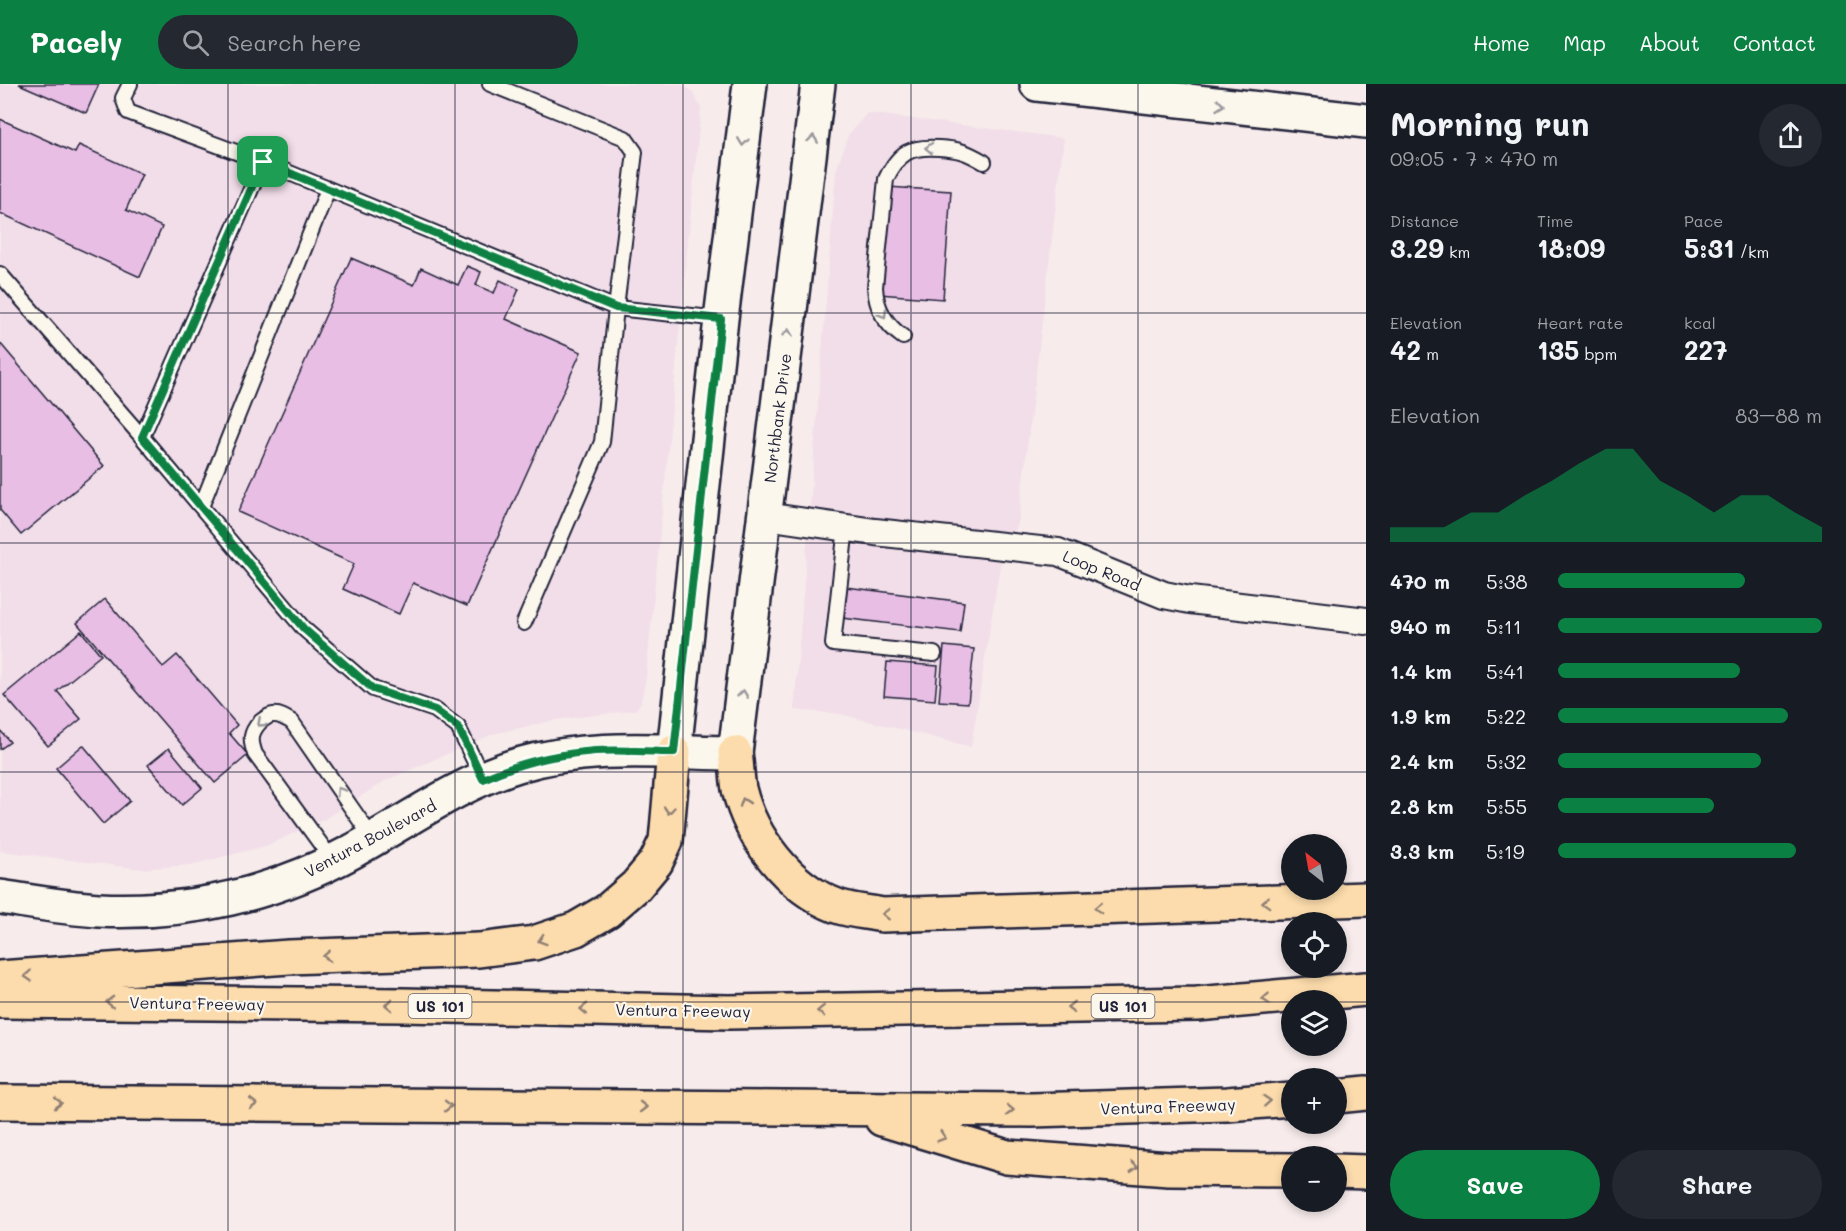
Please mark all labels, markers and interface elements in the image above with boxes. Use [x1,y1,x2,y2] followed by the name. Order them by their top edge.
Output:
[158,15,578,69] search box
[30,24,122,60] text: Pacely
[179,26,212,59] icon: search
[227,28,361,57] text: Search here
[1473,29,1530,56] text: Home
[1563,29,1606,56] text: Map
[1639,29,1700,56] text: About
[1733,29,1816,56] text: Contact
[1216,98,1225,110] one-way arrow
[1390,101,1590,144] text: Morning run
[1759,104,1822,167] button: share
[806,135,818,144] one-way arrow
[237,136,288,187] pin
[737,138,750,147] one-way arrow
[924,141,933,154] one-way arrow
[246,145,279,178] icon: arrive
[1390,145,1558,171] text: 09:05 · 7 × 470 m
[1390,210,1459,231] text: Distance
[1537,210,1573,231] text: Time
[1684,210,1723,231] text: Pace
[1390,231,1444,265] text: 3.29
[1537,231,1605,265] text: 18:09
[1684,231,1735,265] text: 5:31
[1444,241,1470,262] text: km
[1735,241,1769,262] text: /km
[875,308,887,318] one-way arrow
[1390,312,1462,333] text: Elevation
[1537,312,1623,333] text: Heart rate
[1684,312,1716,333] text: kcal
[782,328,794,337] one-way arrow
[1390,333,1421,367] text: 42
[1537,333,1579,367] text: 135
[1684,333,1728,367] text: 227
[1421,343,1439,364] text: m
[1579,343,1617,364] text: bpm
[759,352,795,484] street label: Northbank Drive
[1390,402,1480,428] text: Elevation
[1735,402,1822,428] text: 83–88 m
[1060,545,1144,595] street label: Loop Road
[1390,568,1450,594] text: 470 m
[1486,568,1528,594] text: 5:38
[1390,613,1451,639] text: 940 m
[1486,613,1522,639] text: 5:11
[1390,658,1452,684] text: 1.4 km
[1486,658,1525,684] text: 5:41
[736,690,748,699] one-way arrow
[1390,703,1451,729] text: 1.9 km
[1486,703,1526,729] text: 5:22
[257,716,268,727] one-way arrow
[1390,748,1454,774] text: 2.4 km
[1486,748,1527,774] text: 5:32
[336,787,347,798] one-way arrow
[1390,793,1454,819] text: 2.8 km
[1486,793,1527,819] text: 5:55
[300,794,440,882] street label: Ventura Boulevard
[738,797,751,808] one-way arrow
[663,806,676,815] one-way arrow
[1281,834,1347,900] north arrow
[1281,834,1347,1212] map controls
[1390,838,1454,864] text: 3.3 km
[1486,838,1525,864] text: 5:19
[1261,896,1270,908] one-way arrow
[1094,901,1103,914] one-way arrow
[882,908,891,921] one-way arrow
[1281,912,1347,978] button: locate
[537,933,548,945] one-way arrow
[323,949,332,962] one-way arrow
[23,969,33,982] one-way arrow
[1281,990,1347,1056] button: layers
[129,991,265,1015] street label: Ventura Freeway
[1261,993,1270,1006] one-way arrow
[408,994,472,1018] road number: US 101
[1092,994,1154,1018] road number: US 101
[106,996,115,1008] one-way arrow
[615,998,751,1022] street label: Ventura Freeway
[385,999,394,1011] one-way arrow
[1067,1001,1076,1014] one-way arrow
[580,1003,589,1015] one-way arrow
[817,1004,826,1017] one-way arrow
[1281,1068,1347,1134] button: +
[1100,1093,1236,1119] street label: Ventura Freeway
[1263,1095,1272,1108] one-way arrow
[54,1097,63,1109] one-way arrow
[249,1098,258,1111] one-way arrow
[444,1100,453,1112] one-way arrow
[639,1101,648,1113] one-way arrow
[1005,1104,1014,1116] one-way arrow
[936,1130,947,1143] one-way arrow
[1281,1146,1347,1212] button: −
[1390,1150,1600,1219] button: Save
[1612,1150,1822,1219] button: Share
[1130,1160,1139,1173] one-way arrow

